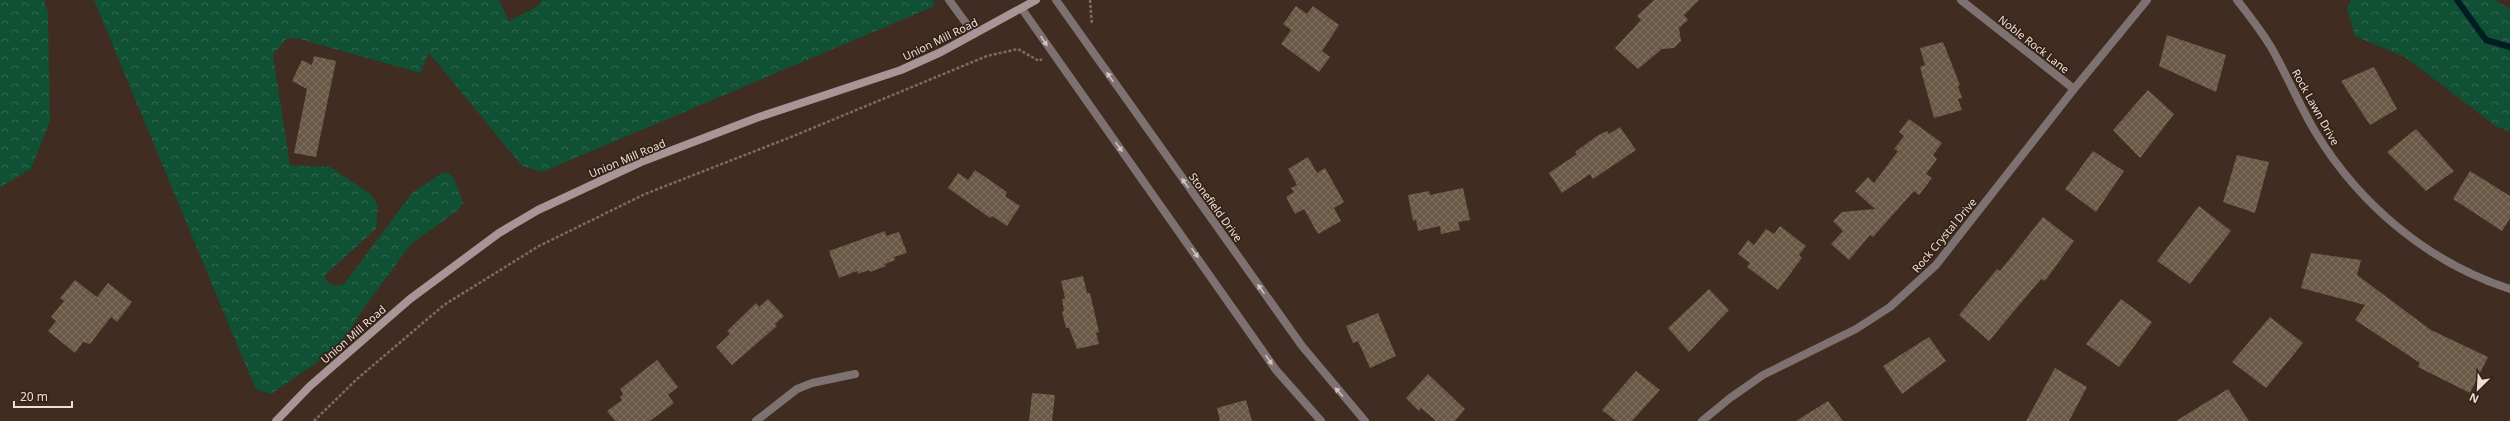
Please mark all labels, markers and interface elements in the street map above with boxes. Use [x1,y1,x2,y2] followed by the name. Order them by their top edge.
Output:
[1995,12,2073,76] street label: Noble Rock Lane
[900,14,980,64] street label: Union Mill Road
[1040,36,1048,47] one-way arrow
[2289,66,2343,148] street label: Rock Lawn Drive
[1106,71,1114,82] one-way arrow
[586,135,668,181] street label: Union Mill Road
[1115,142,1123,153] one-way arrow
[1186,169,1246,245] street label: Stonefield Drive
[1181,178,1189,188] one-way arrow
[1908,195,1980,275] street label: Rock Crystal Drive
[1190,248,1198,258] one-way arrow
[1256,283,1265,294] one-way arrow
[317,302,389,366] street label: Union Mill Road
[1265,354,1273,365] one-way arrow
[2458,369,2498,409] north arrow
[14,383,72,409] scale bar
[1335,387,1344,397] one-way arrow
[20,388,48,405] text: 20 m
[2467,390,2481,407] text: N

